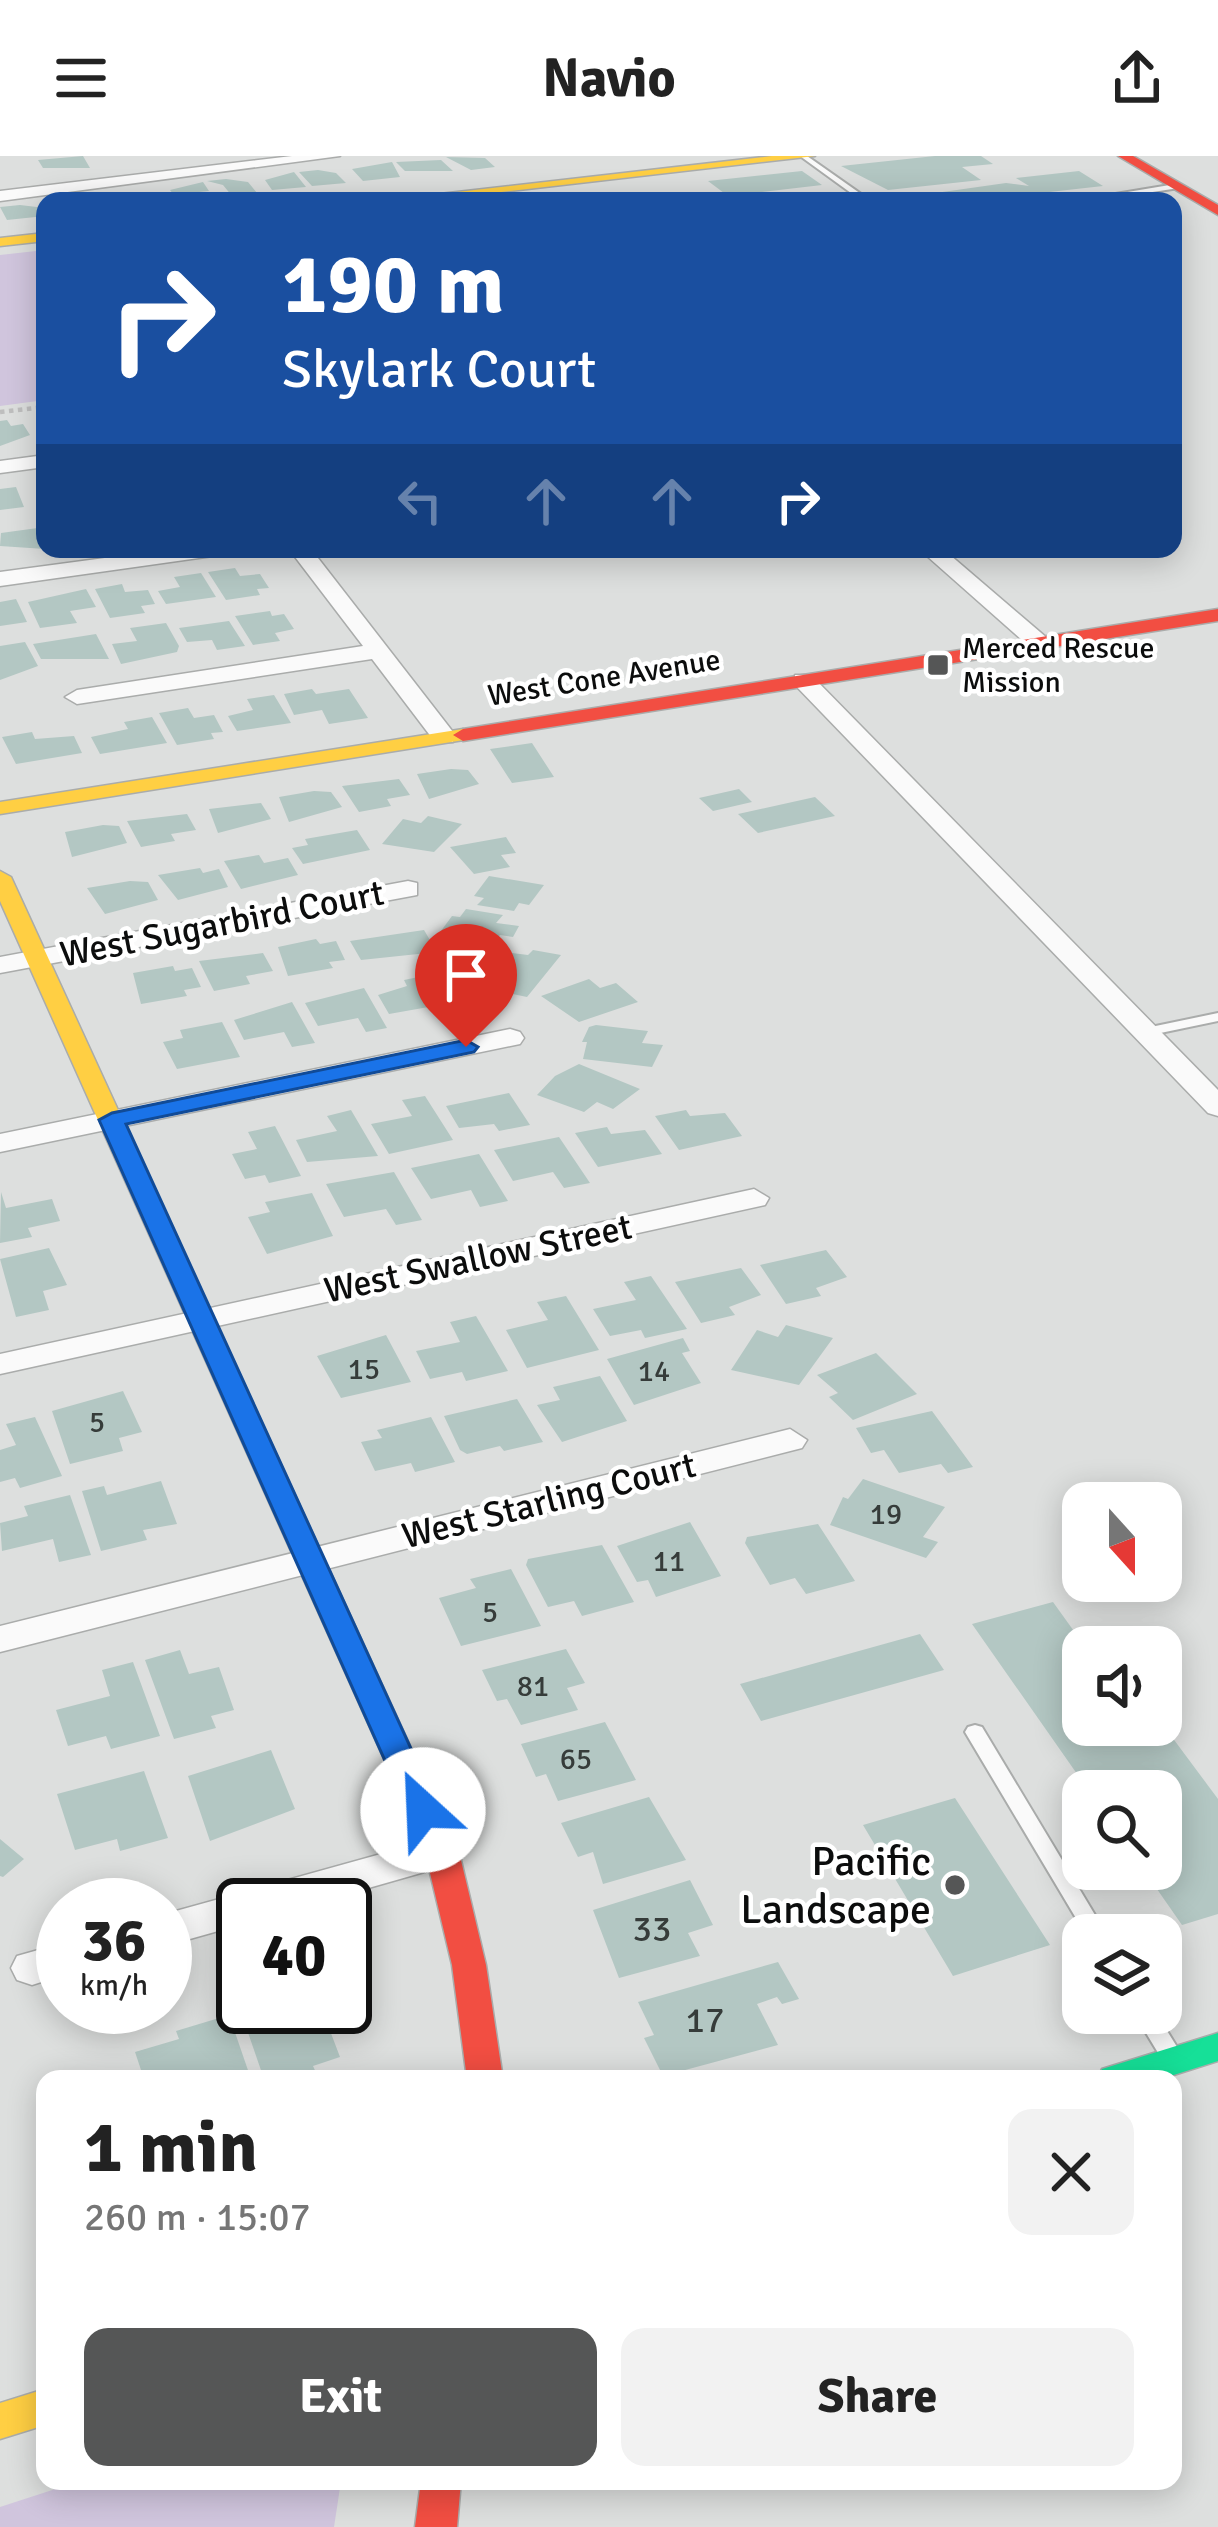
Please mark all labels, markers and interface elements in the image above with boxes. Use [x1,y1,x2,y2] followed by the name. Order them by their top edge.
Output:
[48,45,114,111] icon: menu
[542,45,676,112] text: Navio
[1104,45,1170,111] icon: share
[282,233,504,337] text: 190 m
[84,240,240,396] icon: right
[282,336,596,403] text: Skylark Court
[387,468,453,534] icon: left
[513,468,579,534] icon: ahead
[639,468,705,534] icon: ahead
[765,468,831,534] icon: right
[962,630,1154,701] place label: Merced Rescue Mission
[485,641,723,715] street label: West Cone Avenue
[925,652,951,678] marker: Merced Rescue Mission
[56,871,388,977] street label: West Sugarbird Court
[415,924,517,1047] pin
[433,942,499,1008] icon: arrive
[320,1204,636,1314] street label: West Swallow Street
[348,1351,380,1388] house number: 15
[638,1353,670,1390] house number: 14
[89,1404,105,1441] house number: 5
[398,1443,700,1559] street label: West Starling Court
[1062,1482,1182,1602] north arrow
[1062,1482,1182,2034] map controls
[870,1496,902,1533] house number: 19
[653,1543,685,1580] house number: 11
[482,1594,498,1631] house number: 5
[1062,1626,1182,1746] button: sound
[517,1668,549,1705] house number: 81
[560,1741,592,1778] house number: 65
[360,1747,486,1873] position arrow
[1062,1770,1182,1890] button: search
[740,1836,931,1935] place label: Pacific Landscape
[942,1872,968,1898] marker: Pacific Landscape
[216,1878,372,2034] speed limit sign: 40
[82,1904,146,1978] text: 36
[633,1907,671,1952] house number: 33
[1062,1914,1182,2034] button: layers
[80,1967,148,2004] text: km/h
[686,1998,724,2043] house number: 17
[84,2103,258,2192] text: 1 min
[1008,2109,1134,2235] button: close
[84,2193,311,2241] text: 260 m · 15:07
[84,2328,597,2466] button: Exit
[621,2328,1134,2466] button: Share

